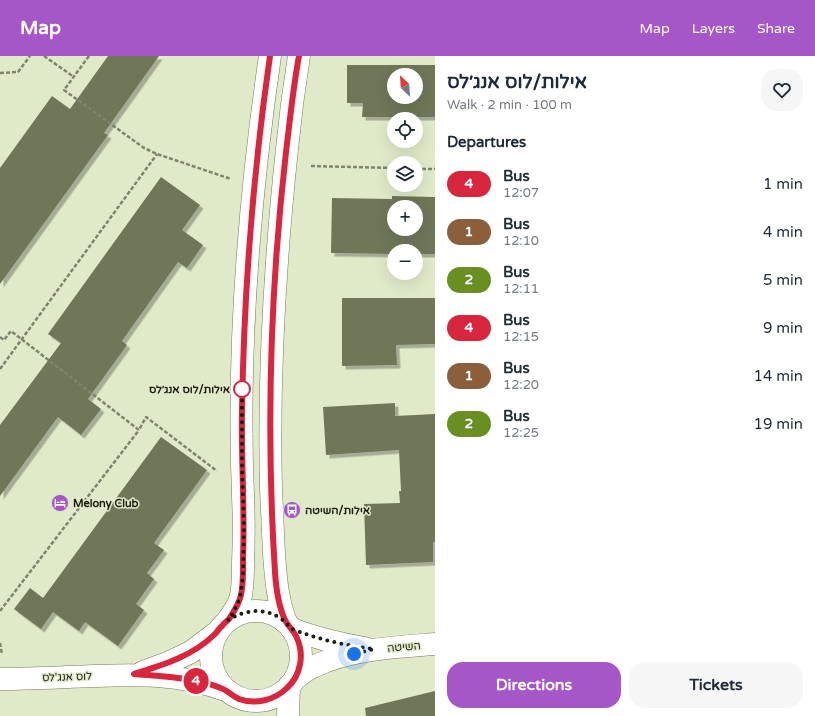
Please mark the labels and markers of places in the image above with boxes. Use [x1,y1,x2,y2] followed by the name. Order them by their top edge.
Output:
[233,380,251,398] marker: אילות/לוס אנג׳לס
[149,383,230,396] place label: אילות/לוס אנג׳לס
[50,493,70,513] hotel icon: Melony Club
[73,497,139,511] place label: Melony Club
[282,500,302,520] bus stop icon: אילות/השיטה
[305,504,370,517] place label: אילות/השיטה

